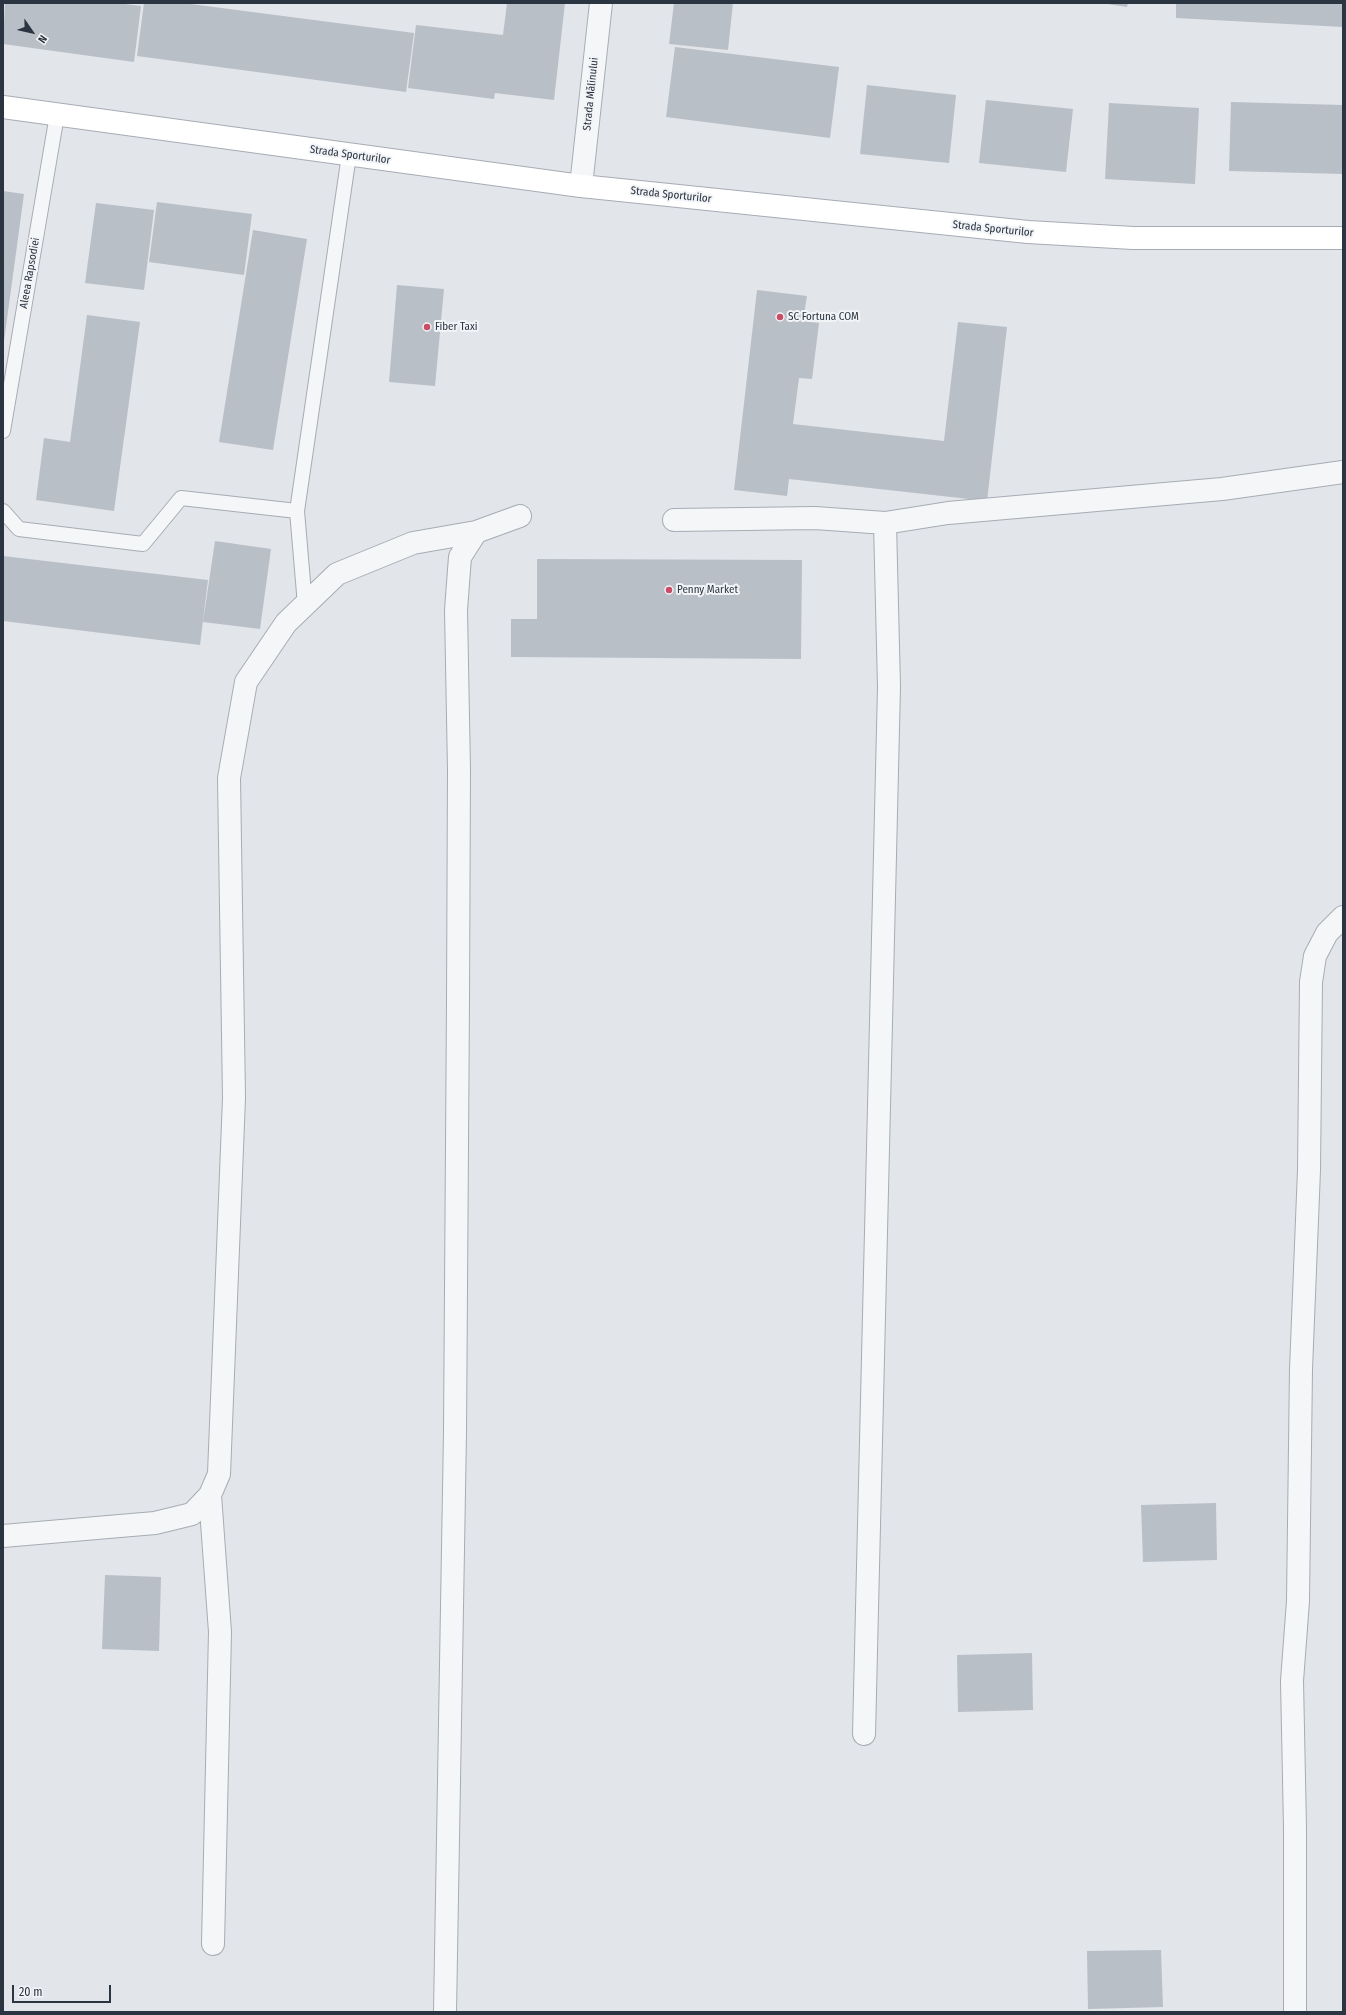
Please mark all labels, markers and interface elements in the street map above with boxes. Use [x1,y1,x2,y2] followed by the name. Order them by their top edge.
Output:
[12,12,52,52] north arrow
[35,33,50,45] text: N
[581,57,601,131] street label: Strada Mălinului
[309,143,391,167] street label: Strada Sporturilor
[630,184,712,206] street label: Strada Sporturilor
[952,218,1034,240] street label: Strada Sporturilor
[17,236,43,310] street label: Aleea Rapsodiei
[788,310,859,324] place label: SC Fortuna COM
[775,312,785,322] marker: SC Fortuna COM
[435,320,477,334] place label: Fiber Taxi
[422,322,432,332] marker: Fiber Taxi
[677,583,738,597] place label: Penny Market
[664,585,674,595] marker: Penny Market
[14,1977,113,2003] scale bar
[19,1985,43,1999] text: 20 m

